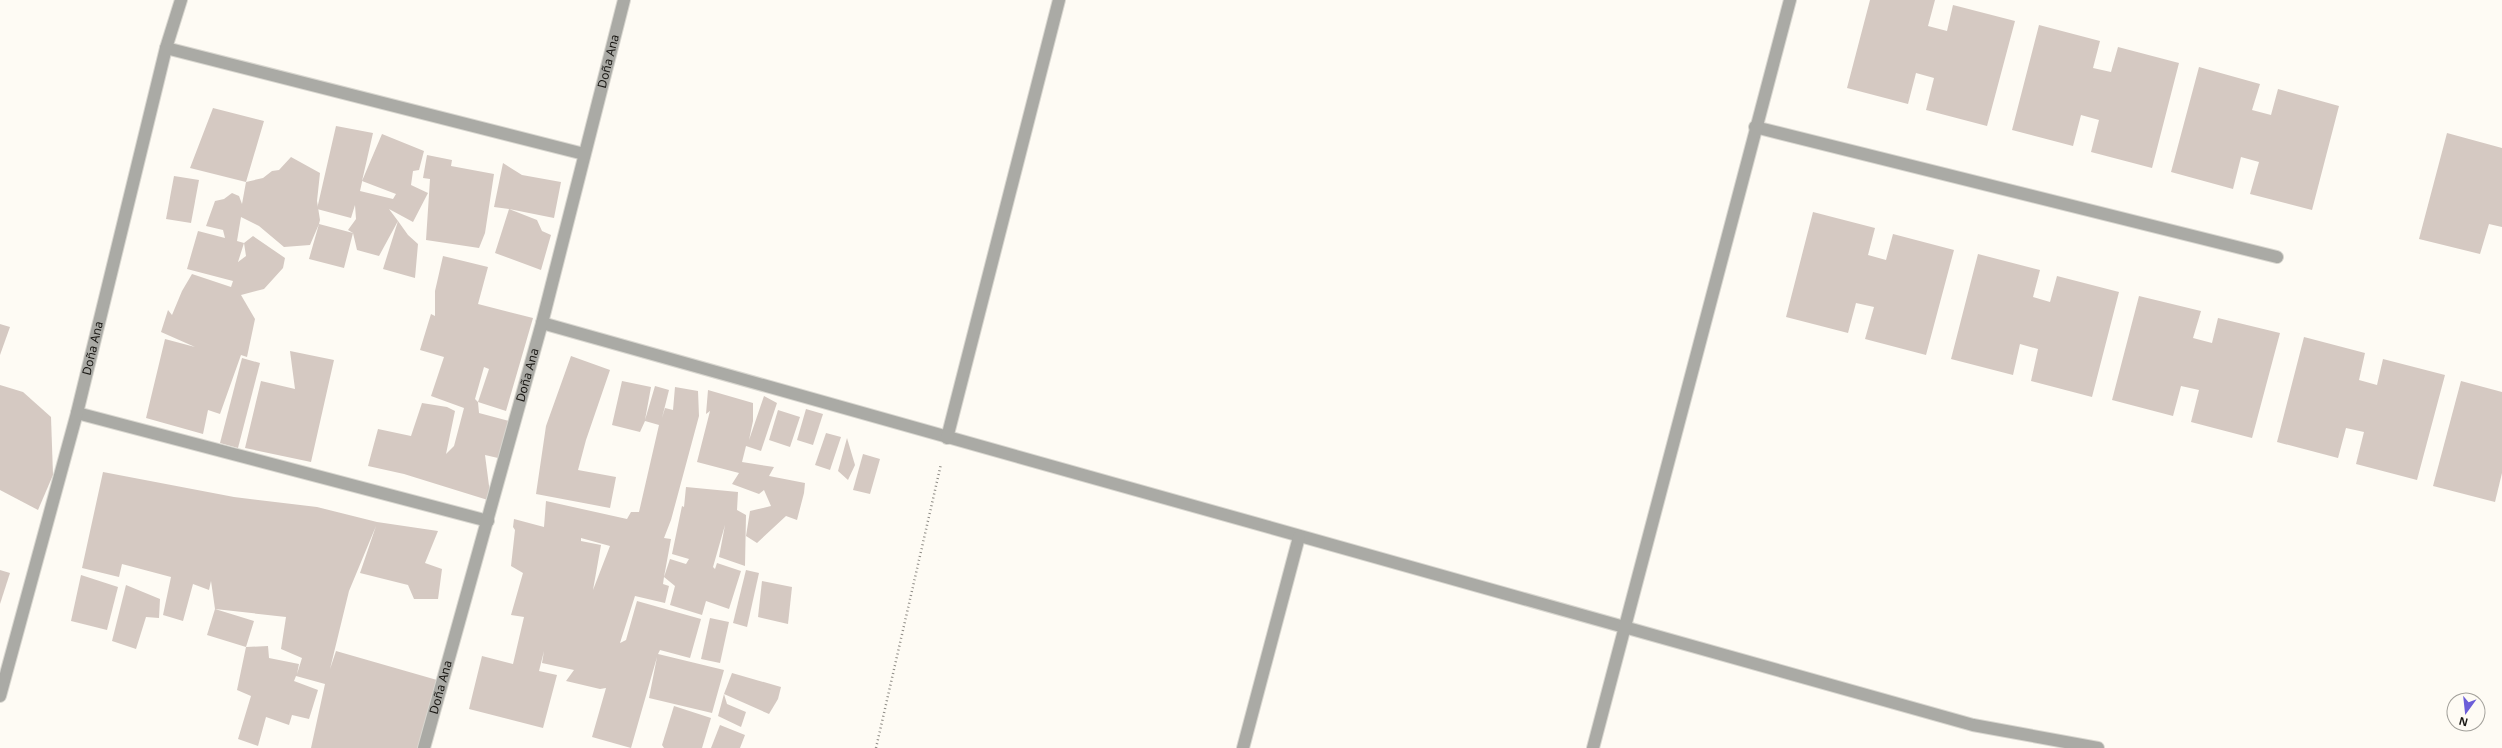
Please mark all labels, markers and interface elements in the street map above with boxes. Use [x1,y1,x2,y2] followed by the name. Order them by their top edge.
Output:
[593,32,623,90] street label: Doña Ana
[78,319,107,377] street label: Doña Ana
[511,346,543,404] street label: Doña Ana
[425,658,456,716] street label: Doña Ana
[2446,692,2486,732] north arrow
[2457,714,2470,731] text: N

